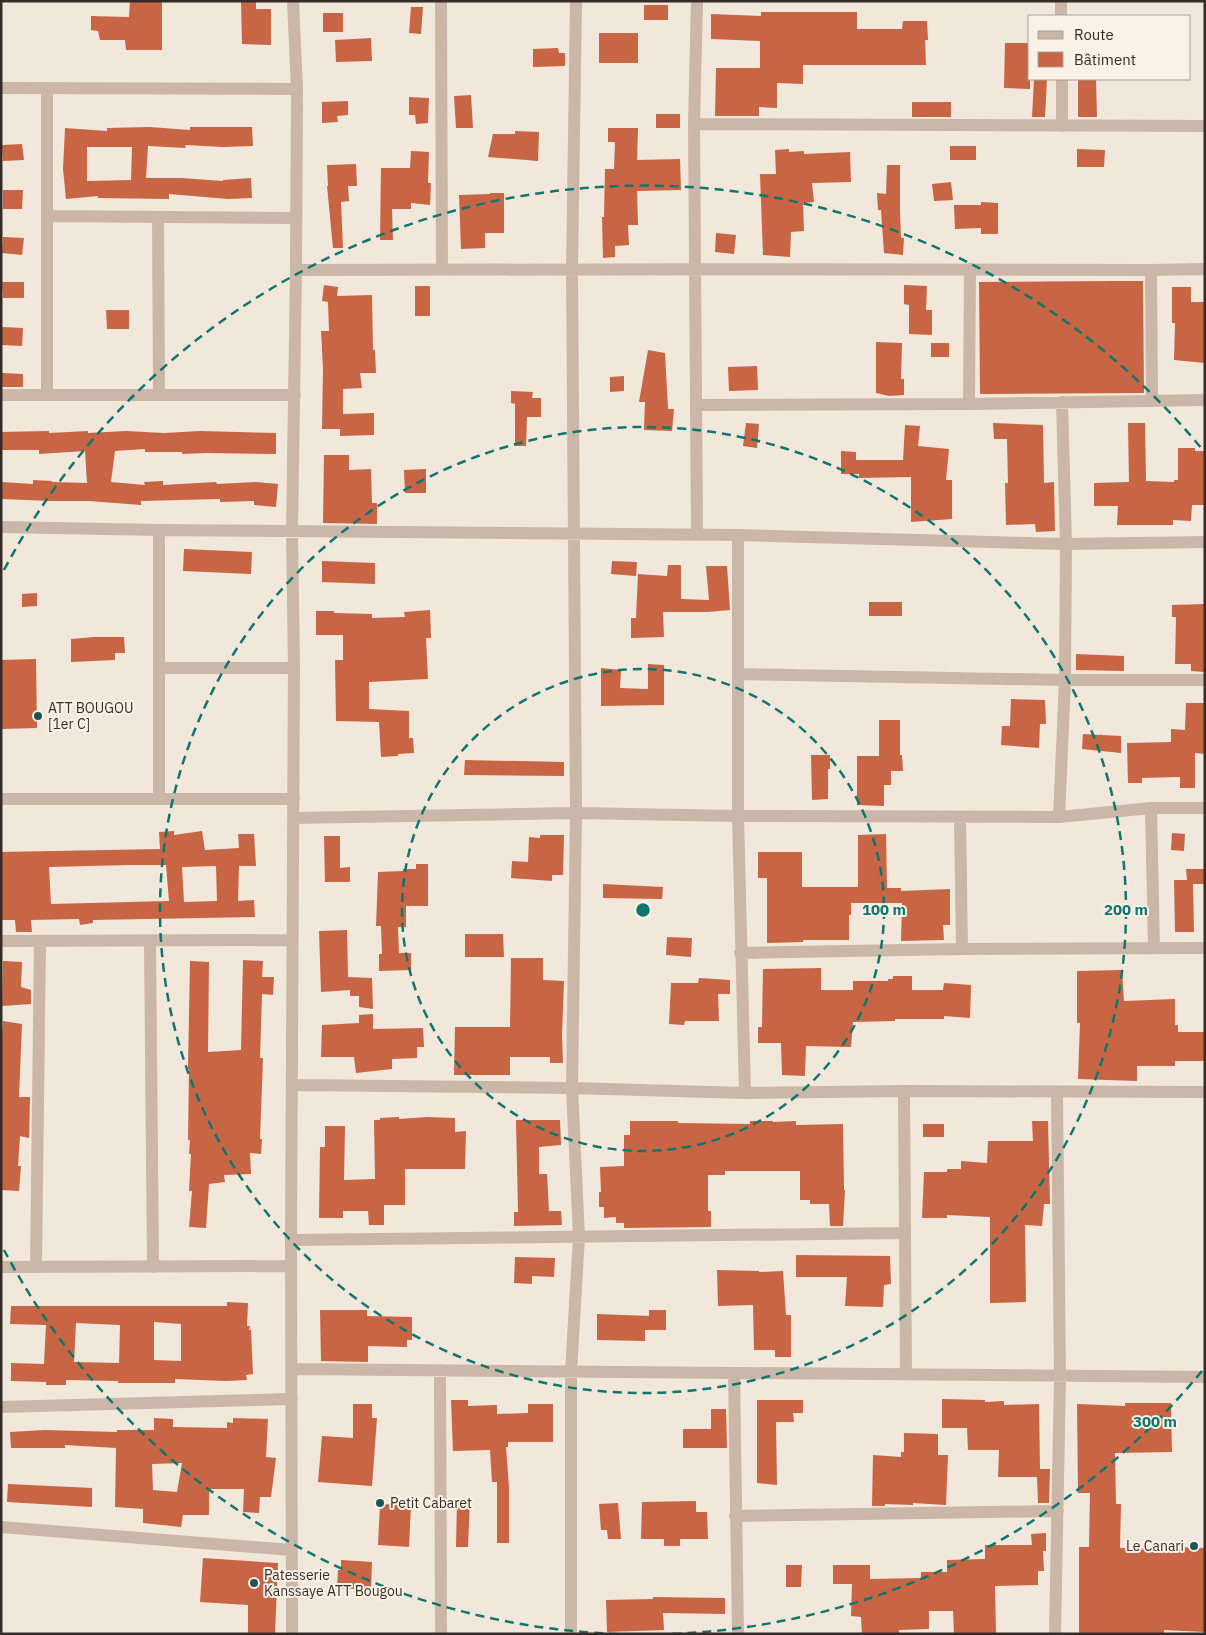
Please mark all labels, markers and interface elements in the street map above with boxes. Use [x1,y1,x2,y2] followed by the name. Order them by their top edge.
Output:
[1028,15,1191,80] legend
[1074,25,1114,44] text: Route
[1074,50,1136,69] text: Bâtiment
[48,699,133,733] place label: ATT BOUGOU [1er C]
[32,710,44,722] marker: ATT BOUGOU [1er C]
[862,900,906,919] text: 100 m
[1104,900,1148,919] text: 200 m
[634,901,652,919] centre of rings
[1133,1412,1177,1431] text: 300 m
[390,1494,472,1512] place label: Petit Cabaret
[374,1497,386,1509] marker: Petit Cabaret
[1126,1537,1184,1555] place label: Le Canari
[1188,1540,1200,1552] marker: Le Canari
[264,1566,403,1600] place label: Patesserie Kanssaye ATT Bougou
[248,1577,260,1589] marker: Patesserie Kanssaye ATT Bougou

